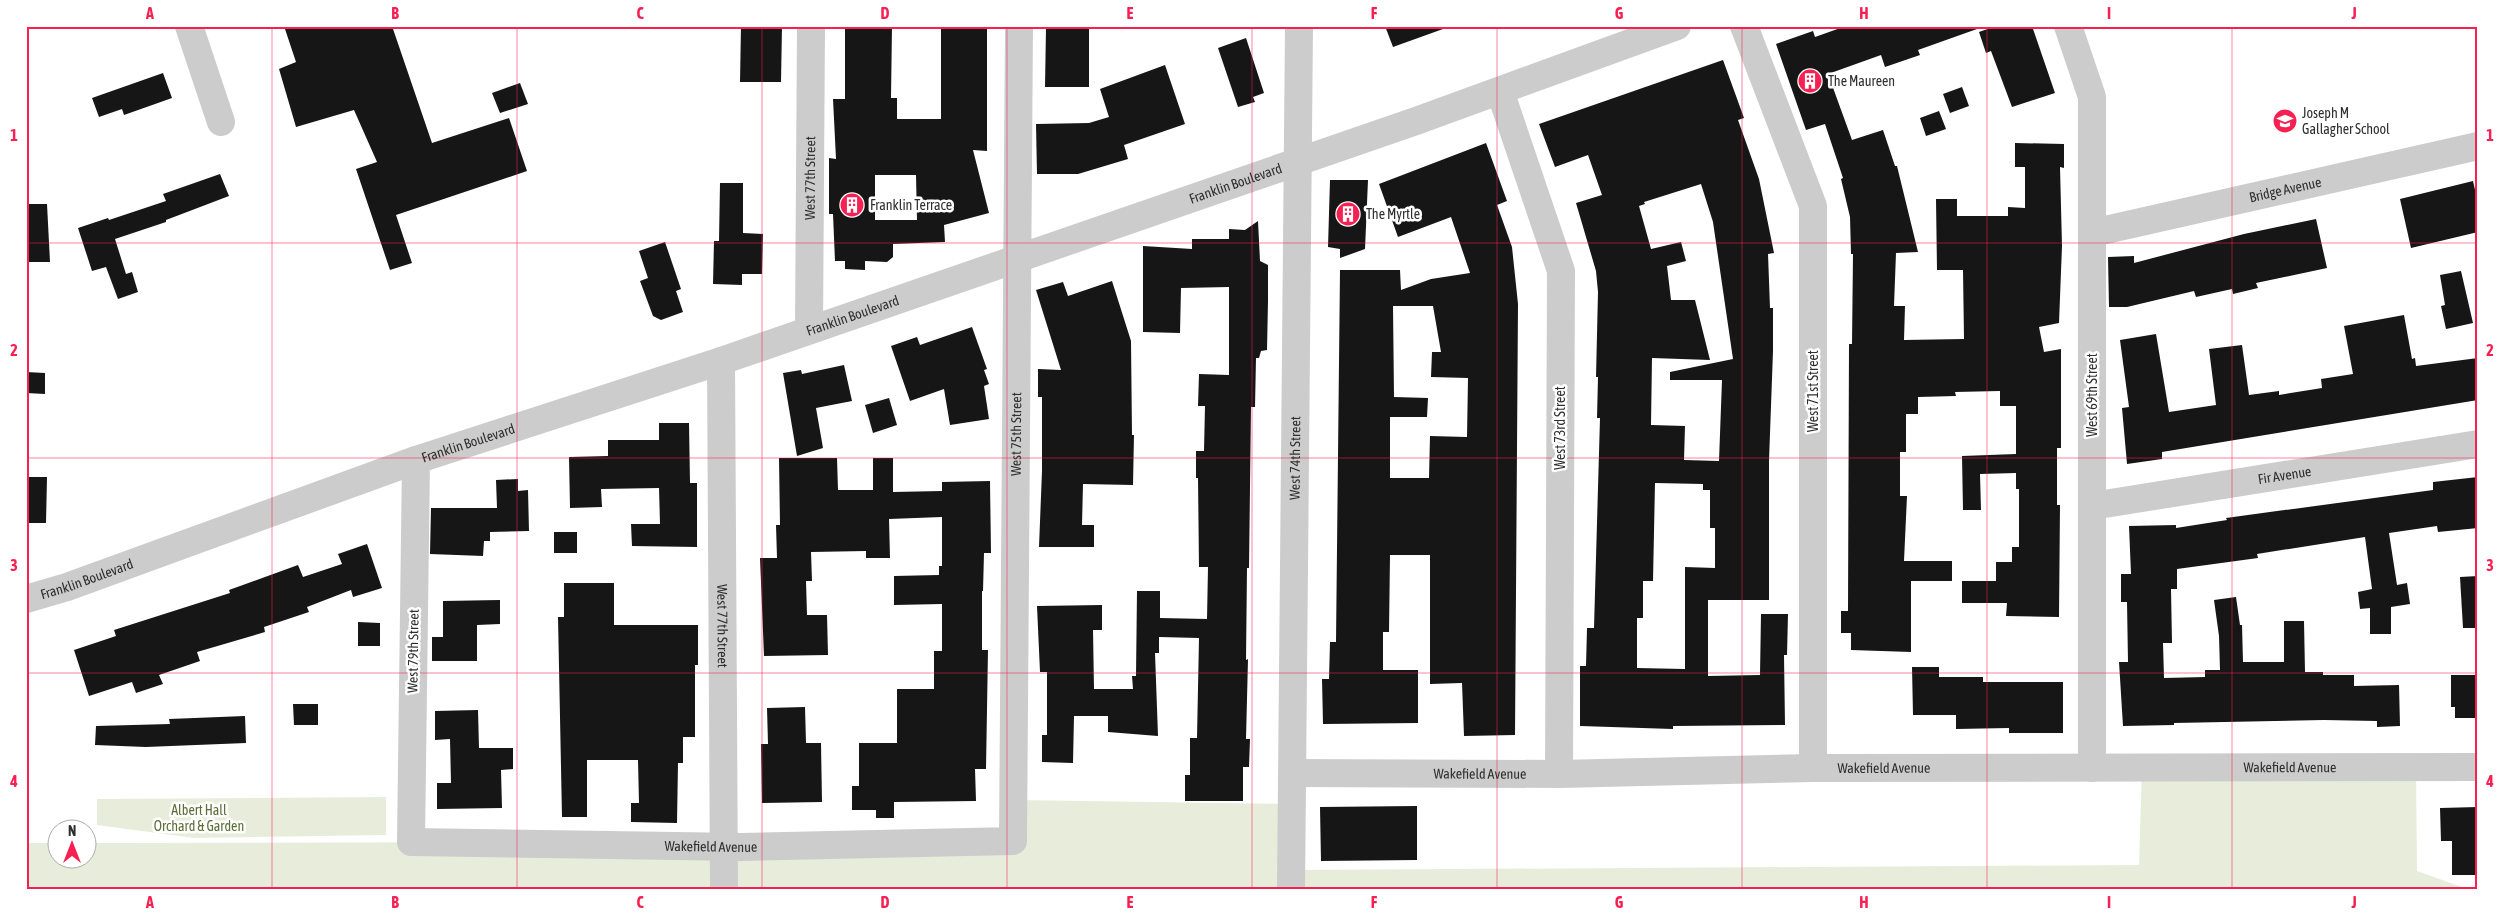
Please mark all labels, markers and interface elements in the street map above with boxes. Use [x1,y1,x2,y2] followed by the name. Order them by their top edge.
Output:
[145,4,154,22] text: A
[391,4,399,22] text: B
[636,4,644,22] text: C
[881,4,890,22] text: D
[1127,4,1134,22] text: E
[1371,4,1378,22] text: F
[1615,4,1624,22] text: G
[1859,4,1869,22] text: H
[2107,4,2111,22] text: I
[2350,4,2357,22] text: J
[1797,68,1823,94] building icon: The Maureen
[1828,73,1895,89] place label: The Maureen
[2302,105,2390,137] place label: Joseph M Gallagher School
[2272,108,2298,134] school or university icon: Joseph M Gallagher School
[10,126,18,144] text: 1
[2486,126,2494,144] text: 1
[802,136,818,220] street label: West 77th Street
[1187,160,1284,207] street label: Franklin Boulevard
[2248,174,2323,205] street label: Bridge Avenue
[839,192,865,218] building icon: Franklin Terrace
[870,197,952,213] place label: Franklin Terrace
[1335,201,1361,227] building icon: The Myrtle
[1366,206,1420,222] place label: The Myrtle
[804,292,901,339] street label: Franklin Boulevard
[10,341,18,359] text: 2
[2486,341,2494,359] text: 2
[1805,350,1821,432] street label: West 71st Street
[2084,353,2100,437] street label: West 69th Street
[1552,386,1568,470] street label: West 73rd Street
[1008,392,1024,476] street label: West 75th Street
[1287,416,1303,500] street label: West 74th Street
[420,420,517,466] street label: Franklin Boulevard
[2257,463,2312,487] street label: Fir Avenue
[10,556,18,574] text: 3
[39,556,135,602] street label: Franklin Boulevard
[2486,556,2494,574] text: 3
[714,584,731,668] street label: West 77th Street
[404,609,422,693] street label: West 79th Street
[2243,759,2336,775] street label: Wakefield Avenue
[1837,760,1930,776] street label: Wakefield Avenue
[1434,766,1526,782] street label: Wakefield Avenue
[9,772,18,790] text: 4
[2485,772,2494,790] text: 4
[154,802,244,834] park label: Albert Hall Orchard & Garden
[48,818,98,868] north arrow
[68,823,76,839] text: N
[664,838,758,855] street label: Wakefield Avenue
[145,893,154,911] text: A
[391,893,399,911] text: B
[636,893,644,911] text: C
[881,893,890,911] text: D
[1127,893,1134,911] text: E
[1371,893,1378,911] text: F
[1615,893,1624,911] text: G
[1859,893,1869,911] text: H
[2107,893,2111,911] text: I
[2350,893,2357,911] text: J

